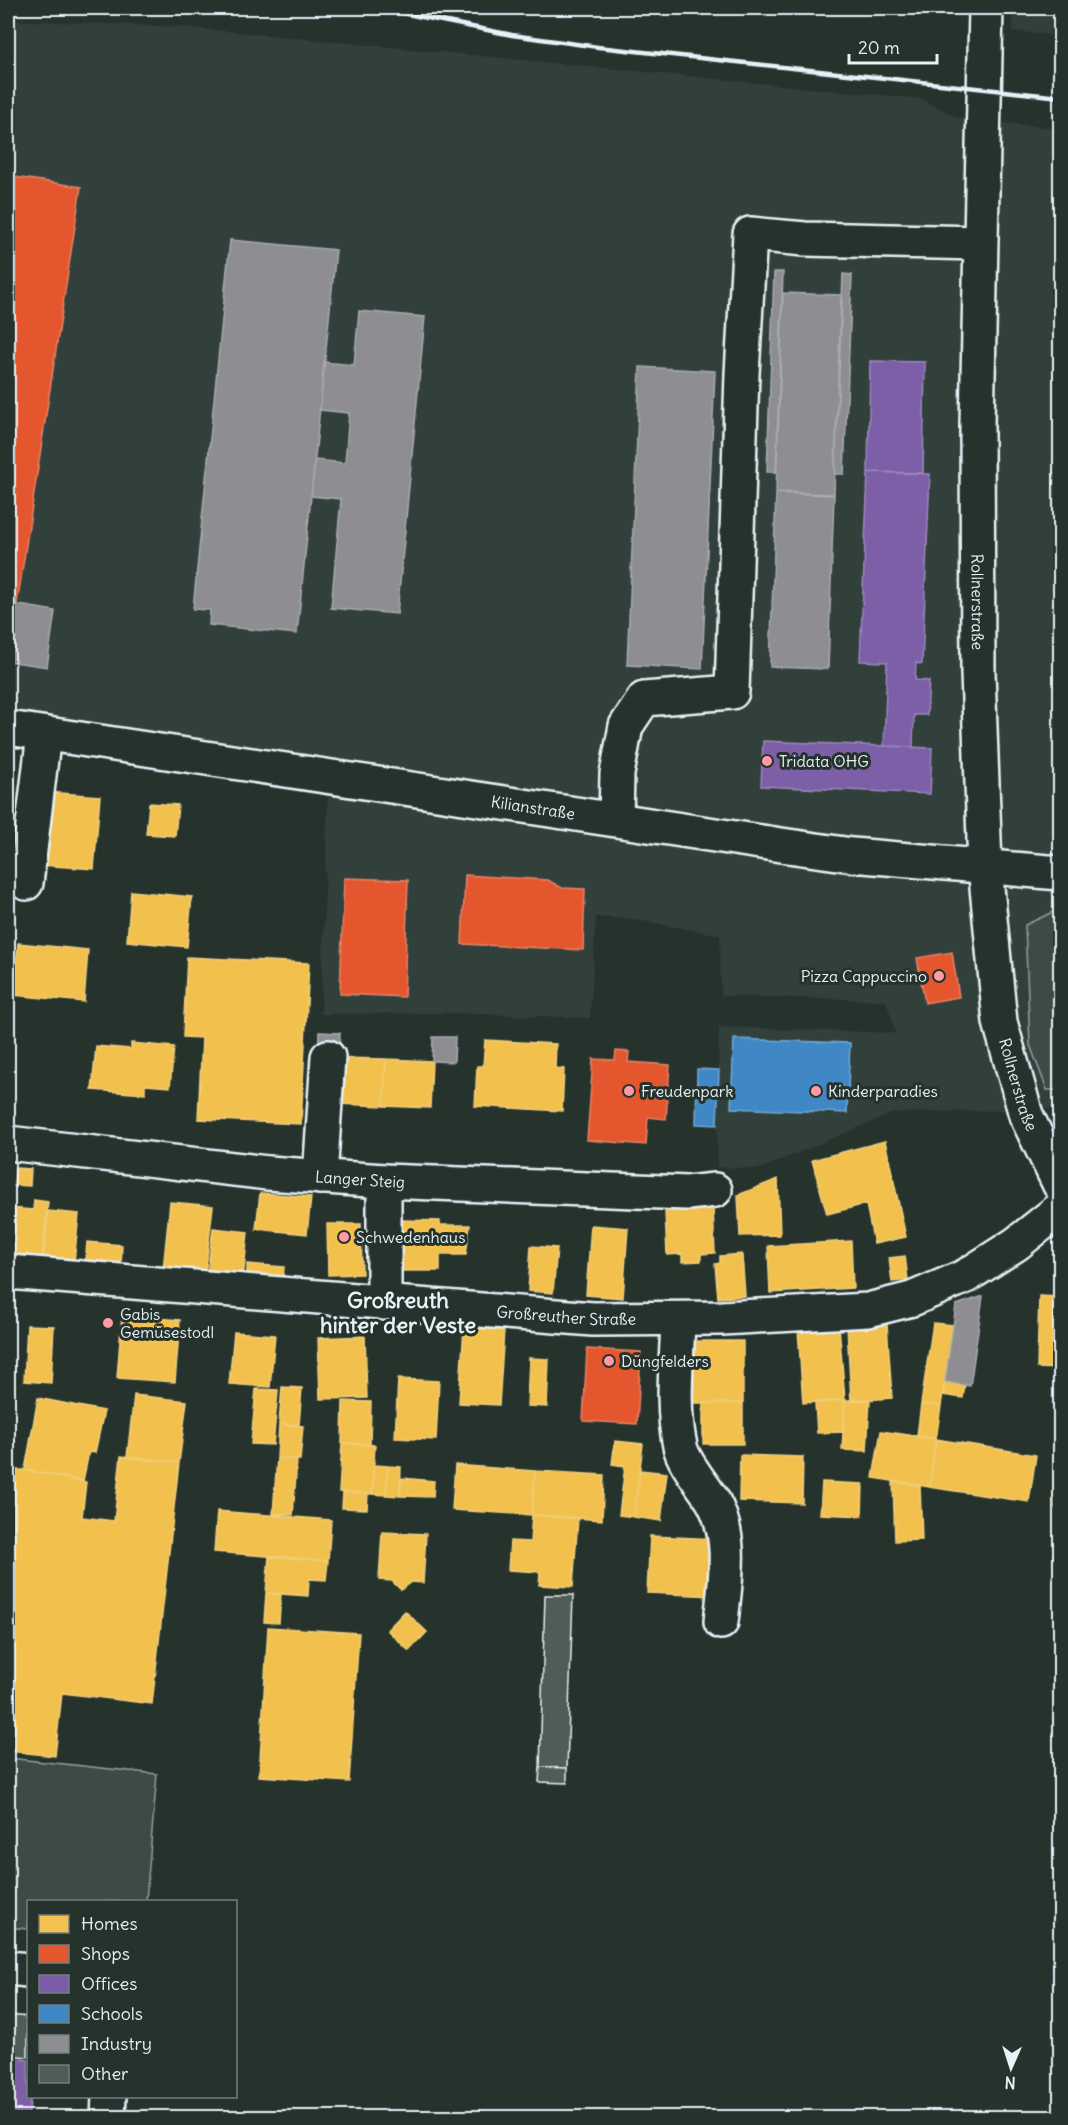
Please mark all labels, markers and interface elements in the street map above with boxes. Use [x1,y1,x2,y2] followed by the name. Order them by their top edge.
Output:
[849,27,938,65] scale bar
[858,36,900,59] text: 20 m
[968,554,988,650] street label: Rollnerstraße
[779,751,869,771] place label: Tridata OHG
[760,754,774,768] marker: Tridata OHG
[490,791,576,824] street label: Kilianstraße
[801,966,927,986] place label: Pizza Cappuccino
[932,969,946,983] marker: Pizza Cappuccino
[995,1036,1042,1134] street label: Rollnerstraße
[641,1081,734,1101] place label: Freudenpark
[828,1081,938,1101] place label: Kinderparadies
[622,1084,636,1098] marker: Freudenpark
[809,1084,823,1098] marker: Kinderparadies
[315,1166,405,1192] street label: Langer Steig
[356,1227,466,1247] place label: Schwedenhaus
[337,1230,351,1244] marker: Schwedenhaus
[320,1286,476,1339] district label: Großreuth hinter der Veste
[496,1301,636,1329] street label: Großreuther Straße
[120,1304,214,1342] place label: Gabis Gemüsestodl
[101,1316,115,1330] marker: Gabis Gemüsestodl
[621,1351,709,1371] place label: Düngfelders
[602,1354,616,1368] marker: Düngfelders
[27,1900,237,2098] legend
[81,1912,138,1935] text: Homes
[81,1942,130,1965] text: Shops
[81,1972,137,1995] text: Offices
[81,2002,143,2025] text: Schools
[81,2032,152,2055] text: Industry
[981,2038,1041,2098] north arrow
[81,2062,129,2085] text: Other
[1004,2073,1016,2093] text: N

